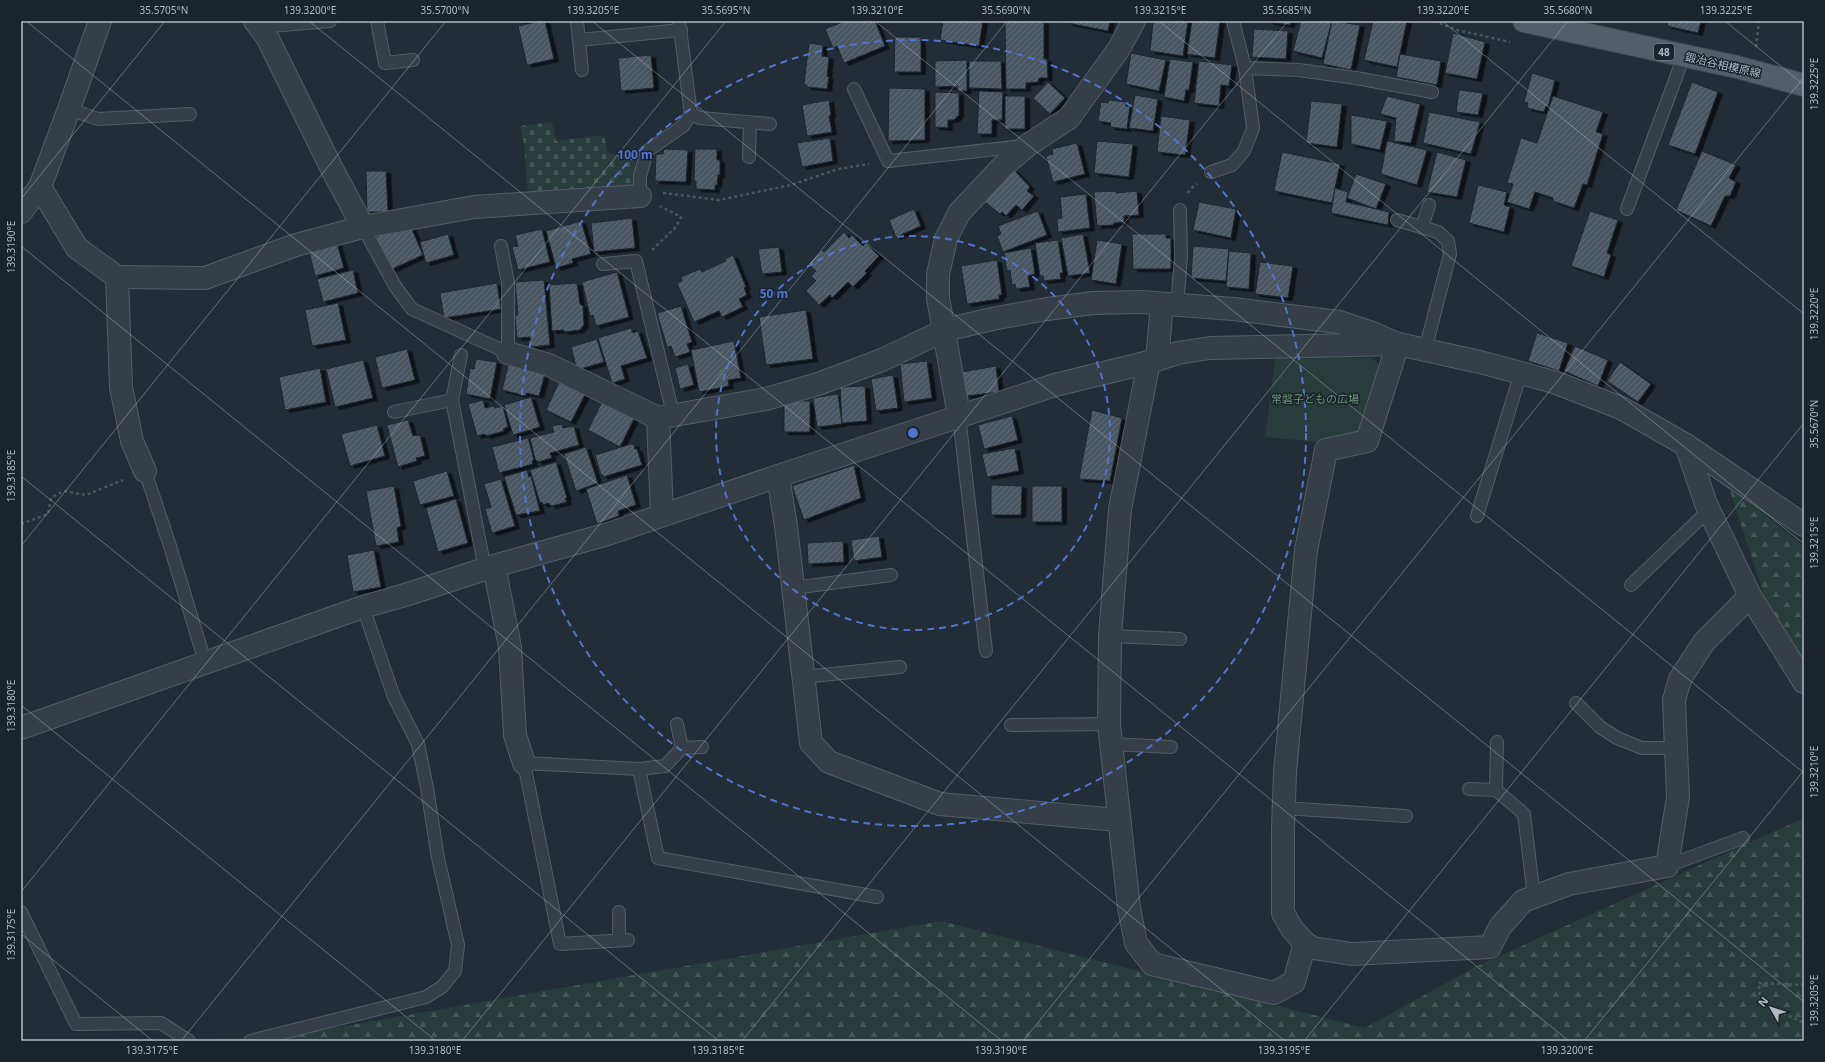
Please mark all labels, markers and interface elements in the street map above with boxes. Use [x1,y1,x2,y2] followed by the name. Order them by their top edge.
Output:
[140,3,188,17] text: 35.5705°N
[284,3,336,17] text: 139.3200°E
[421,3,469,17] text: 35.5700°N
[567,3,619,17] text: 139.3205°E
[702,3,750,17] text: 35.5695°N
[851,3,903,17] text: 139.3210°E
[982,3,1030,17] text: 35.5690°N
[1134,3,1186,17] text: 139.3215°E
[1263,3,1311,17] text: 35.5685°N
[1417,3,1469,17] text: 139.3220°E
[1544,3,1592,17] text: 35.5680°N
[1700,3,1752,17] text: 139.3225°E
[1654,44,1674,60] road number: 48
[1684,49,1762,80] street label: 鍛冶谷相模原線
[1807,58,1821,110] text: 139.3225°E
[617,146,653,163] text: 100 m
[4,221,18,273] text: 139.3190°E
[760,285,788,302] text: 50 m
[1807,288,1821,340] text: 139.3220°E
[1271,391,1359,406] park label: 常磐子どもの広場
[1807,400,1821,448] text: 35.5670°N
[906,426,920,440] centre of rings
[4,450,18,502] text: 139.3185°E
[1807,517,1821,569] text: 139.3215°E
[4,680,18,732] text: 139.3180°E
[1807,746,1821,798] text: 139.3210°E
[4,909,18,961] text: 139.3175°E
[1807,975,1821,1027] text: 139.3205°E
[1751,988,1791,1028] north arrow
[1754,993,1771,1010] text: N
[126,1043,178,1057] text: 139.3175°E
[409,1043,461,1057] text: 139.3180°E
[692,1043,744,1057] text: 139.3185°E
[975,1043,1027,1057] text: 139.3190°E
[1258,1043,1310,1057] text: 139.3195°E
[1541,1043,1593,1057] text: 139.3200°E

